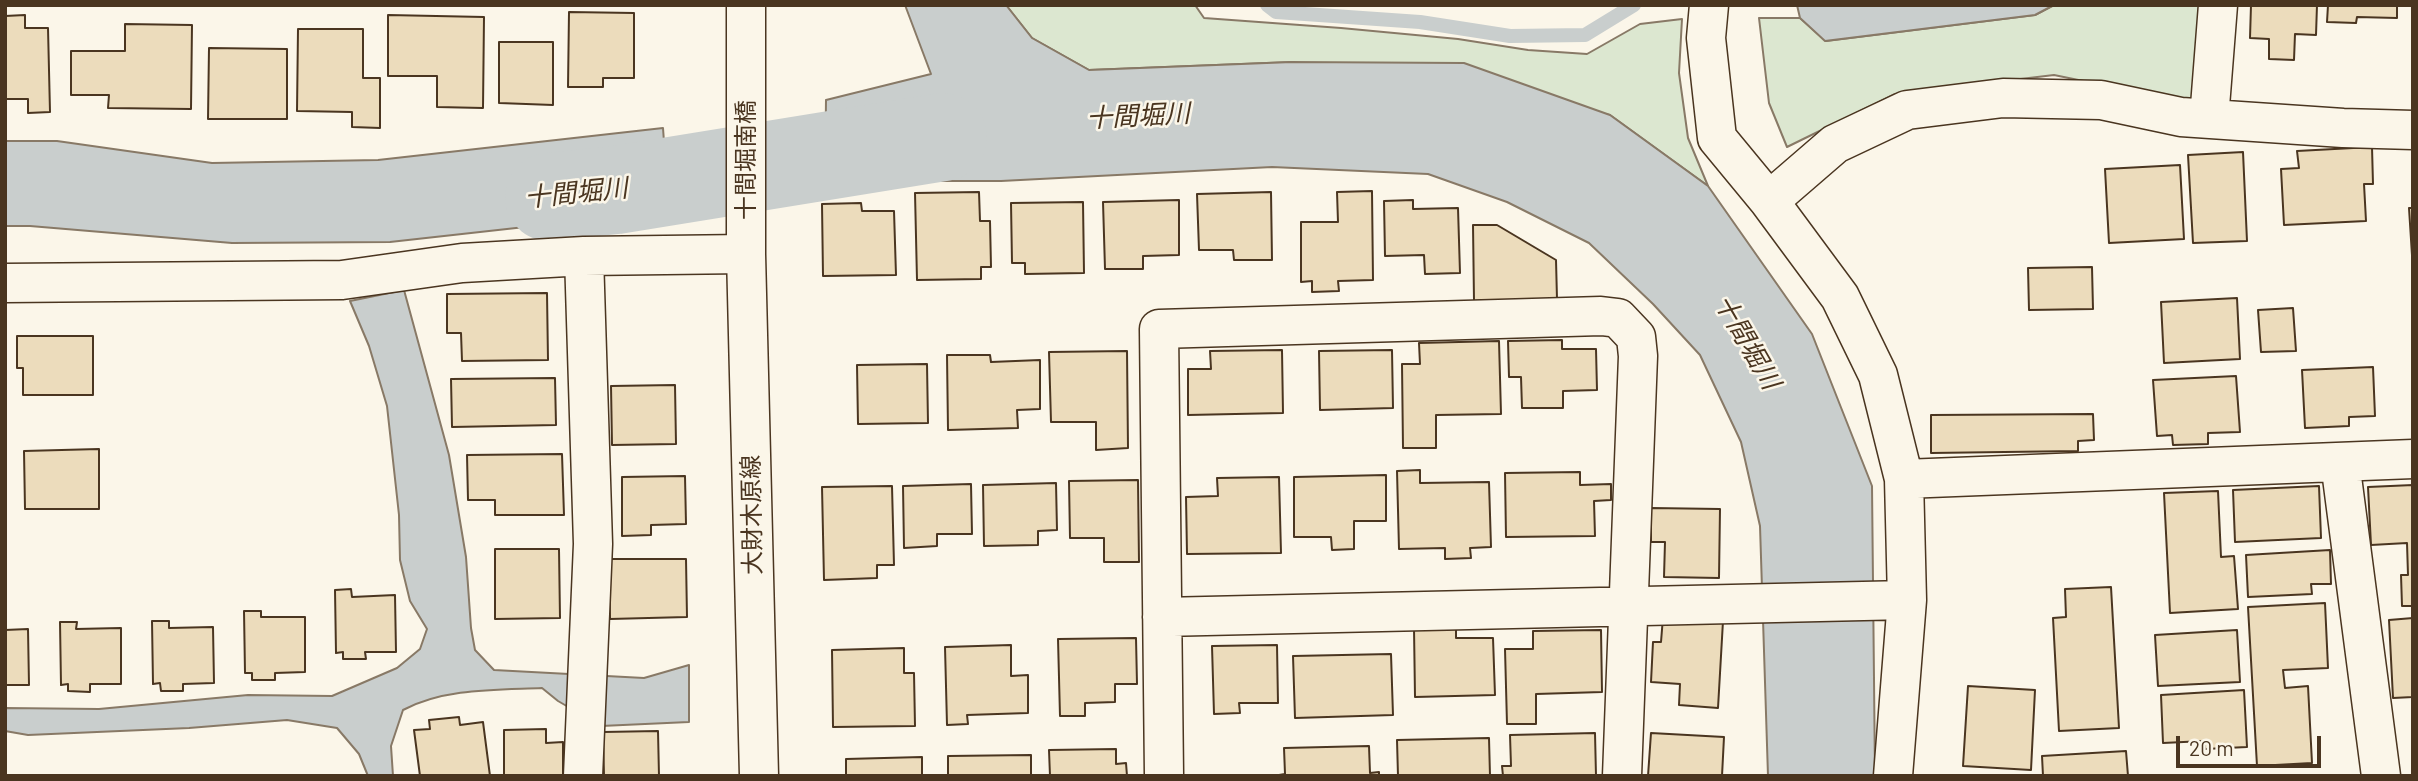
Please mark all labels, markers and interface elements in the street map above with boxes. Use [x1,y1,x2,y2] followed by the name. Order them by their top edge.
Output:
[1085,98,1191,134] water label: 十間堀川
[732,100,760,220] street label: 十間堀南橋
[523,172,629,214] water label: 十間堀川
[1707,289,1787,395] water label: 十間堀川
[737,455,767,575] street label: 大財木原線
[2180,722,2325,766] scale bar
[2189,735,2234,760] text: 20 m

